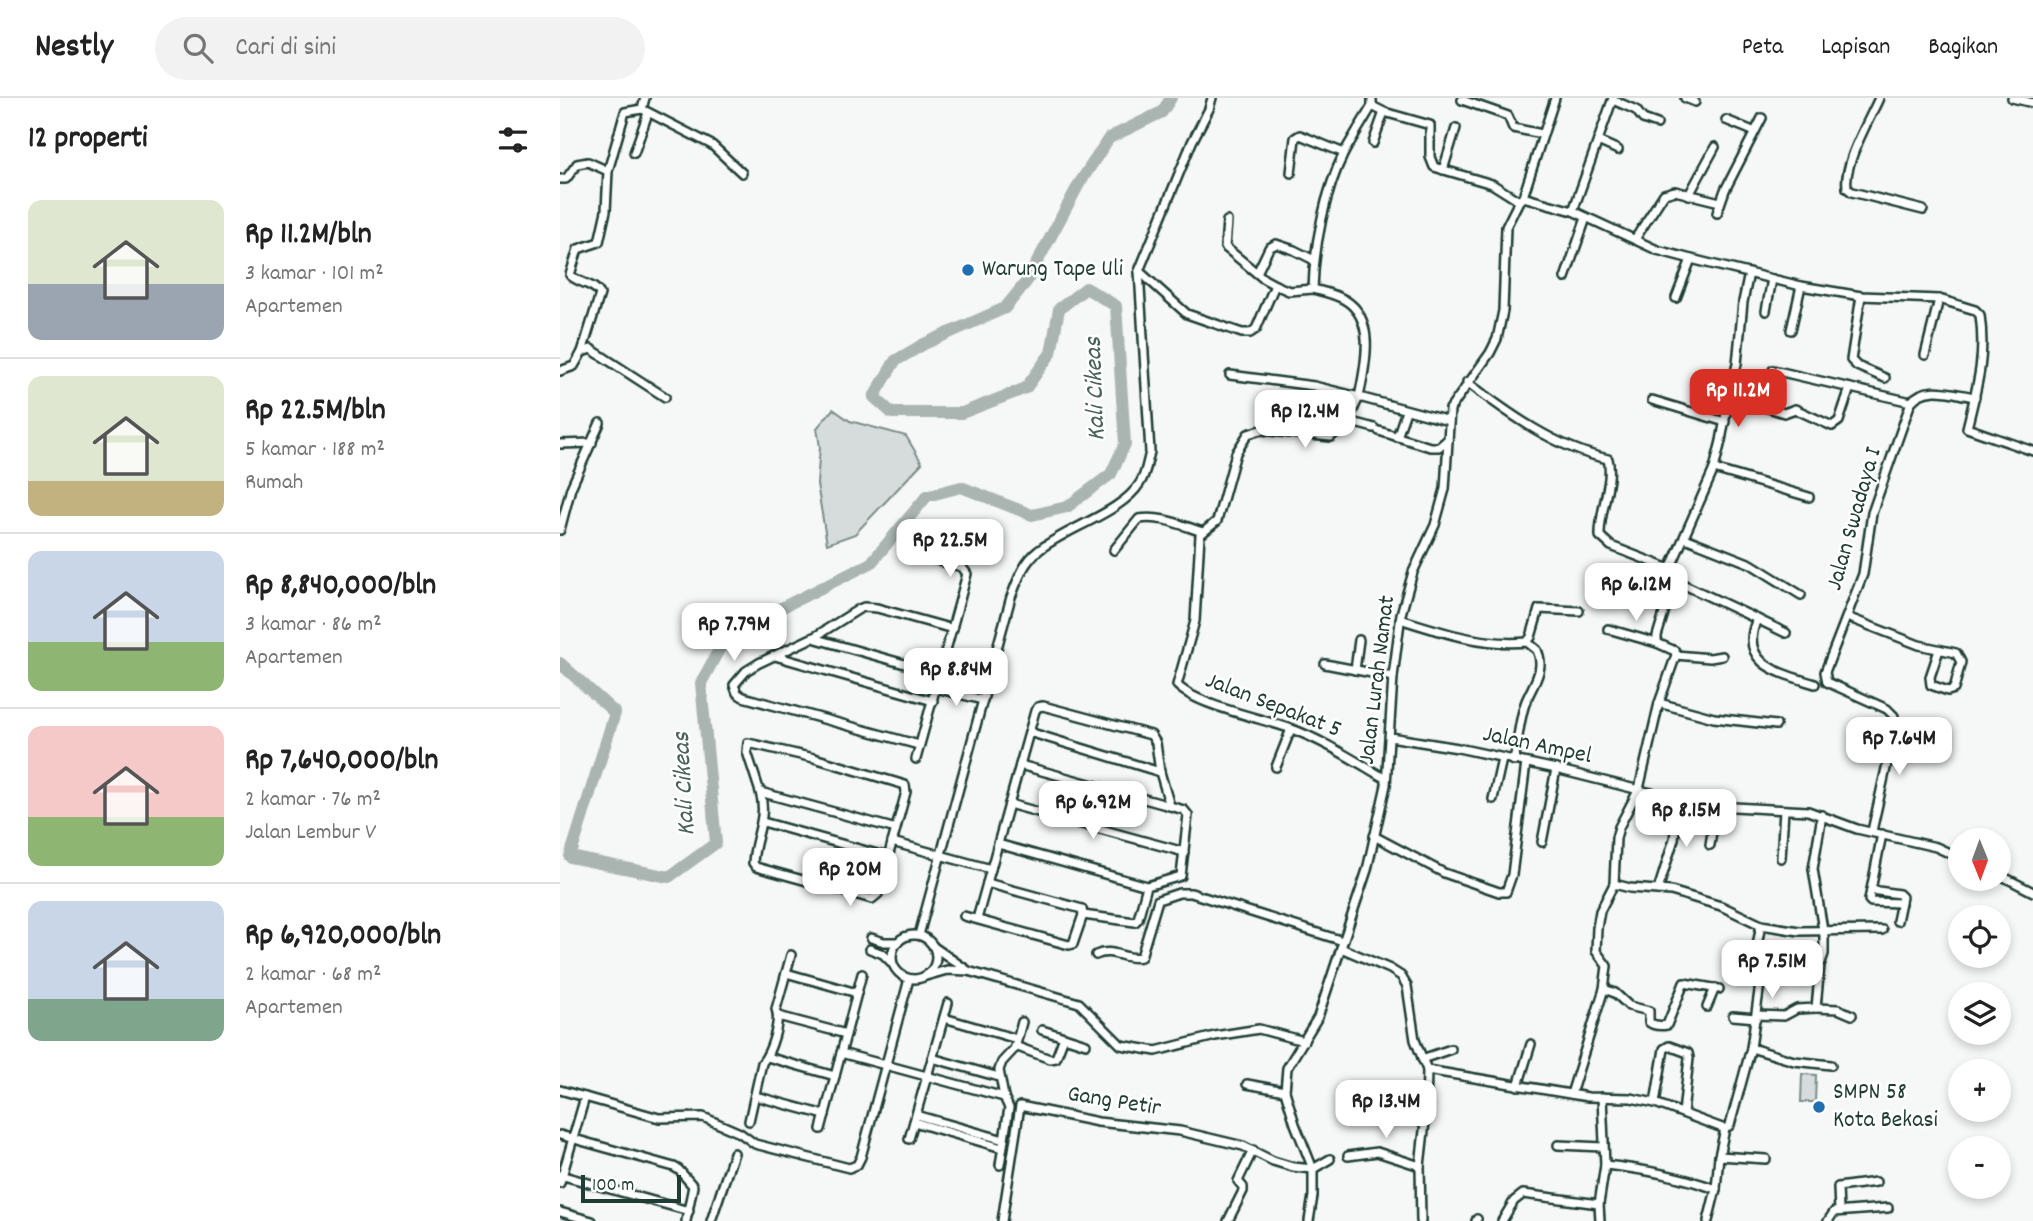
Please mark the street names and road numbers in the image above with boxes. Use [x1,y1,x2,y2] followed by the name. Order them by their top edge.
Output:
[1818,443,1892,594] street label: Jalan Swadaya I
[1351,593,1405,766] street label: Jalan Lurah Namat
[1200,664,1346,748] street label: Jalan Sepakat 5
[1479,718,1595,774] street label: Jalan Ampel
[1065,1078,1163,1126] street label: Gang Petir

